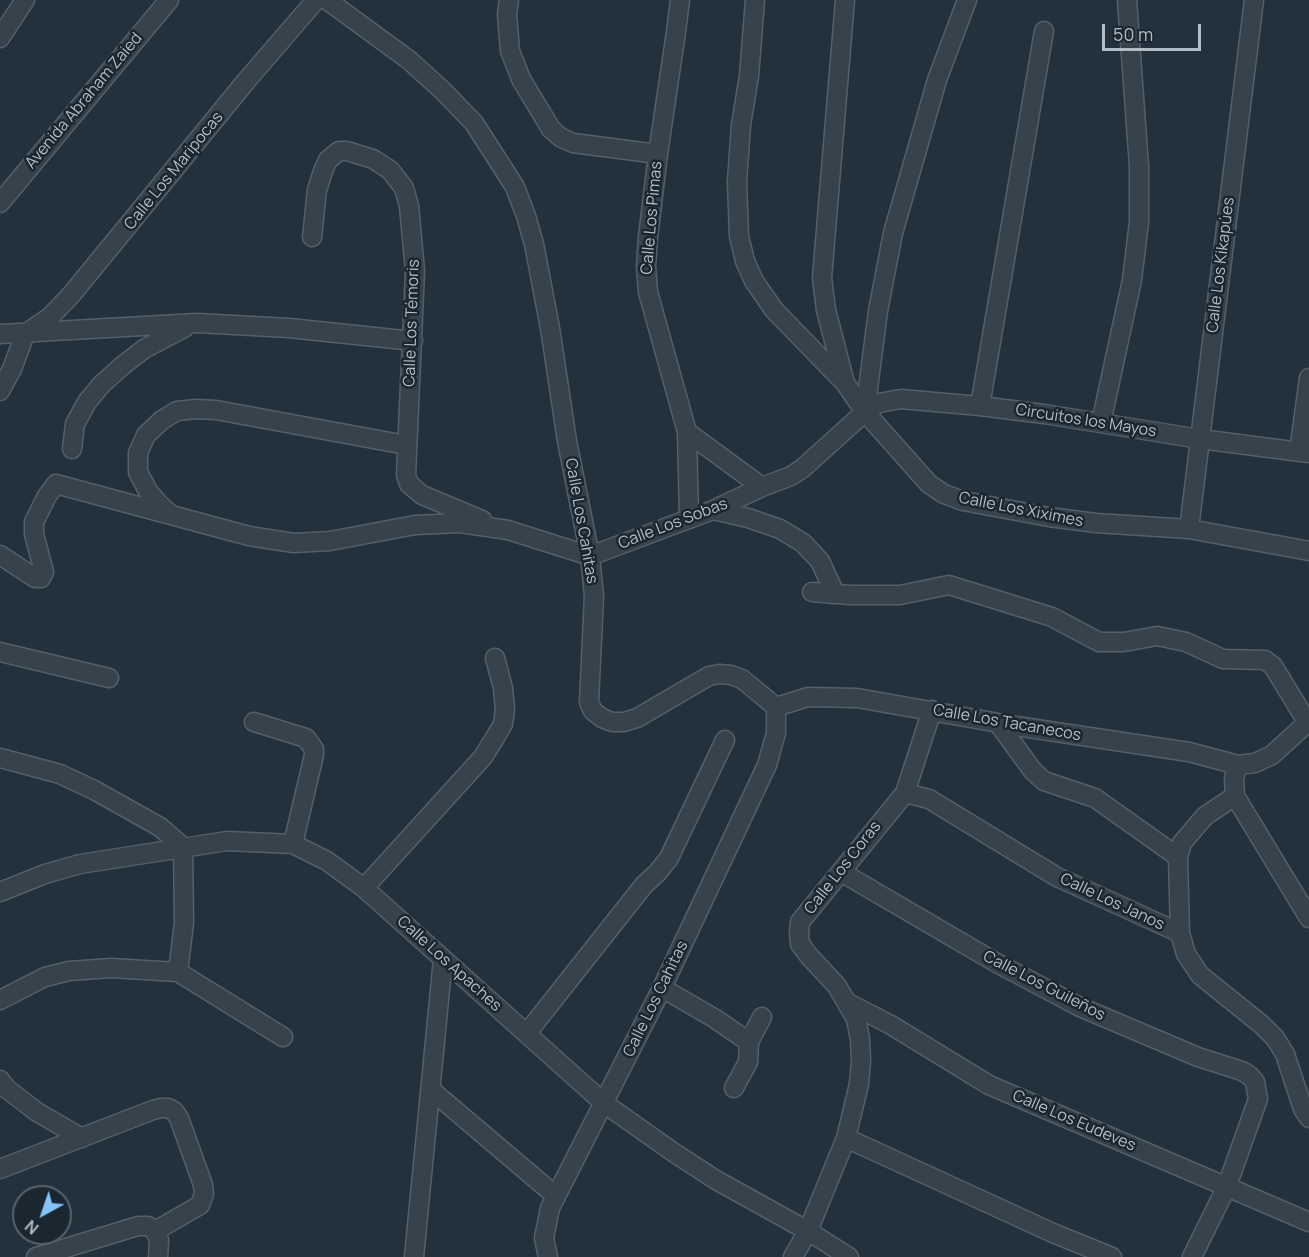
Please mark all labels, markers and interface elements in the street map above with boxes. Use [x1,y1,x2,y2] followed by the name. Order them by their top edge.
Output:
[1105,12,1204,50] scale bar
[1113,22,1153,46] text: 50 m
[21,29,147,173] street label: Avenida Abraham Zaied
[120,108,228,234] street label: Calle Los Maripocas
[637,160,667,276] street label: Calle Los Pimas
[1203,196,1239,334] street label: Calle Los Kikapúes
[400,259,424,387] street label: Calle Los Témoris
[1014,400,1158,442] street label: Circuitos los Mayos
[561,457,601,585] street label: Calle Los Cahitas
[957,489,1085,531] street label: Calle Los Xiximes
[616,494,730,554] street label: Calle Los Sobas
[932,701,1082,745] street label: Calle Los Tacanecos
[801,818,885,918] street label: Calle Los Coras
[1057,869,1167,935] street label: Calle Los Janos
[393,912,505,1016] street label: Calle Los Apaches
[620,938,692,1060] street label: Calle Los Cahitas
[980,947,1108,1025] street label: Calle Los Guileños
[1009,1086,1139,1156] street label: Calle Los Eudeves
[12,1185,72,1245] north arrow
[20,1215,43,1239] text: N

